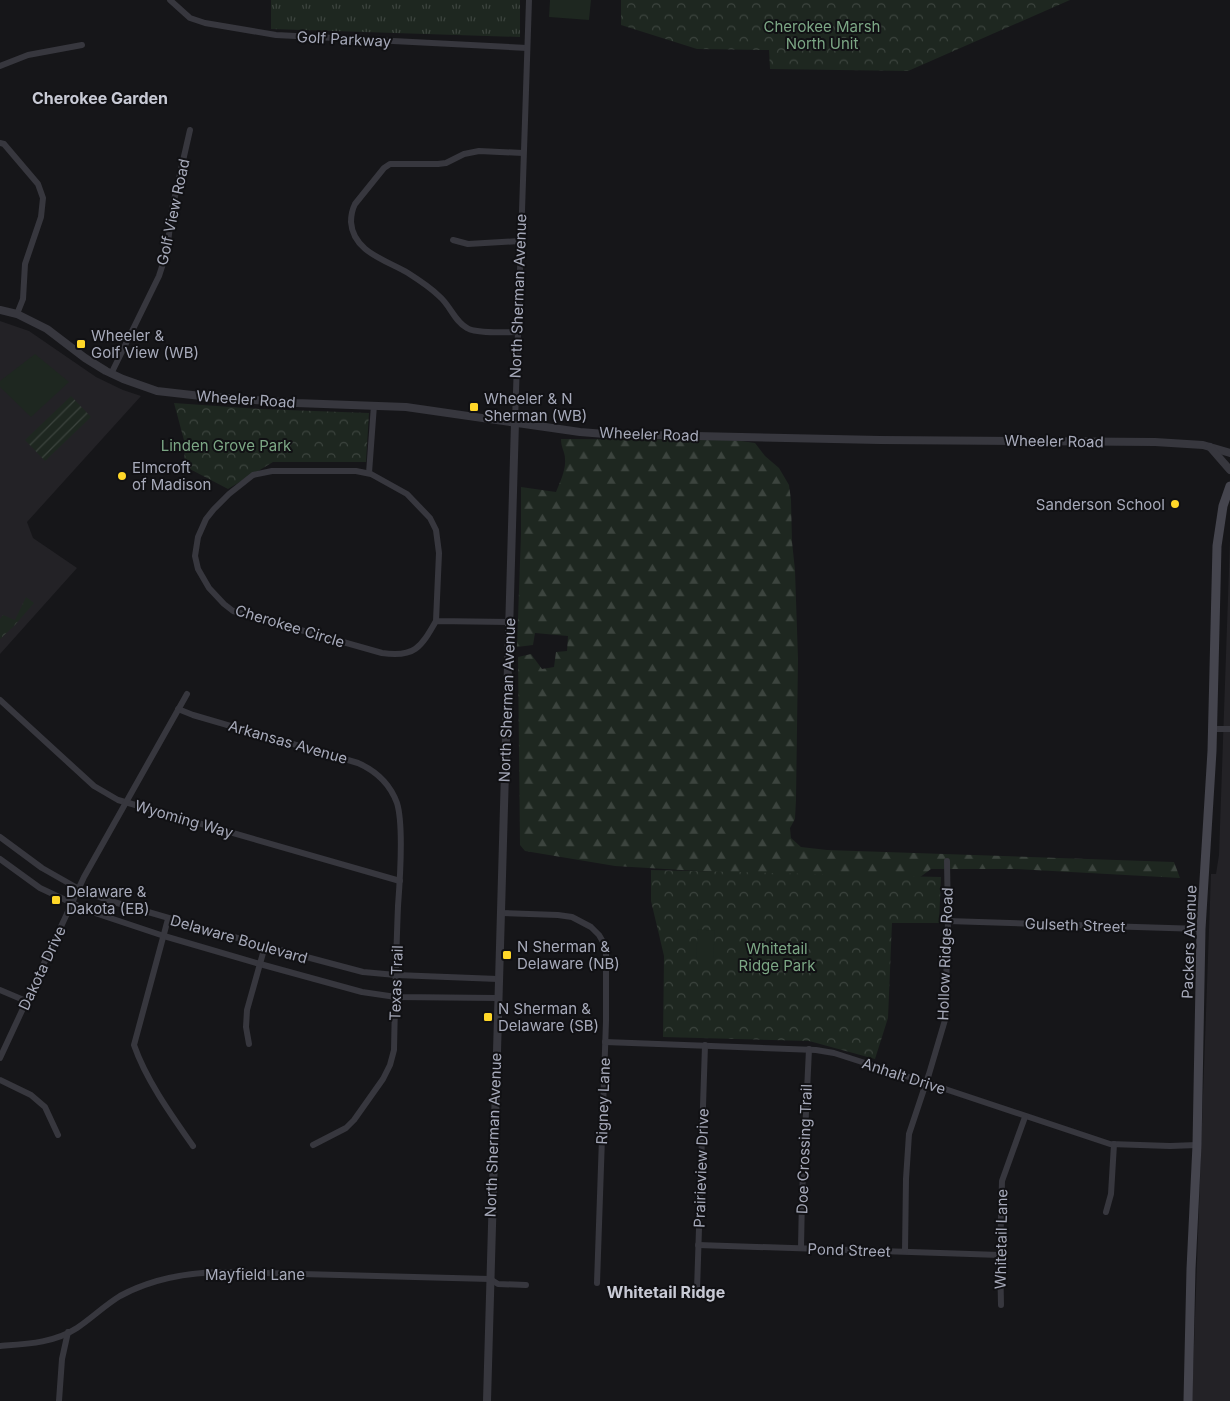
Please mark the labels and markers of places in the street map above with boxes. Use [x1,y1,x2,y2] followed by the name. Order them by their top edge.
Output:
[91,326,199,362] place label: Wheeler & Golf View (WB)
[75,338,87,350] marker: Wheeler & Golf View (WB)
[484,389,587,425] place label: Wheeler & N Sherman (WB)
[468,401,480,413] marker: Wheeler & N Sherman (WB)
[132,458,211,494] place label: Elmcroft of Madison
[116,470,128,482] marker: Elmcroft of Madison
[1036,495,1165,514] place label: Sanderson School
[1169,498,1181,510] marker: Sanderson School
[66,882,150,918] place label: Delaware & Dakota (EB)
[50,894,62,906] marker: Delaware & Dakota (EB)
[517,937,620,973] place label: N Sherman & Delaware (NB)
[501,949,513,961] marker: N Sherman & Delaware (NB)
[498,999,599,1035] place label: N Sherman & Delaware (SB)
[482,1011,494,1023] marker: N Sherman & Delaware (SB)

